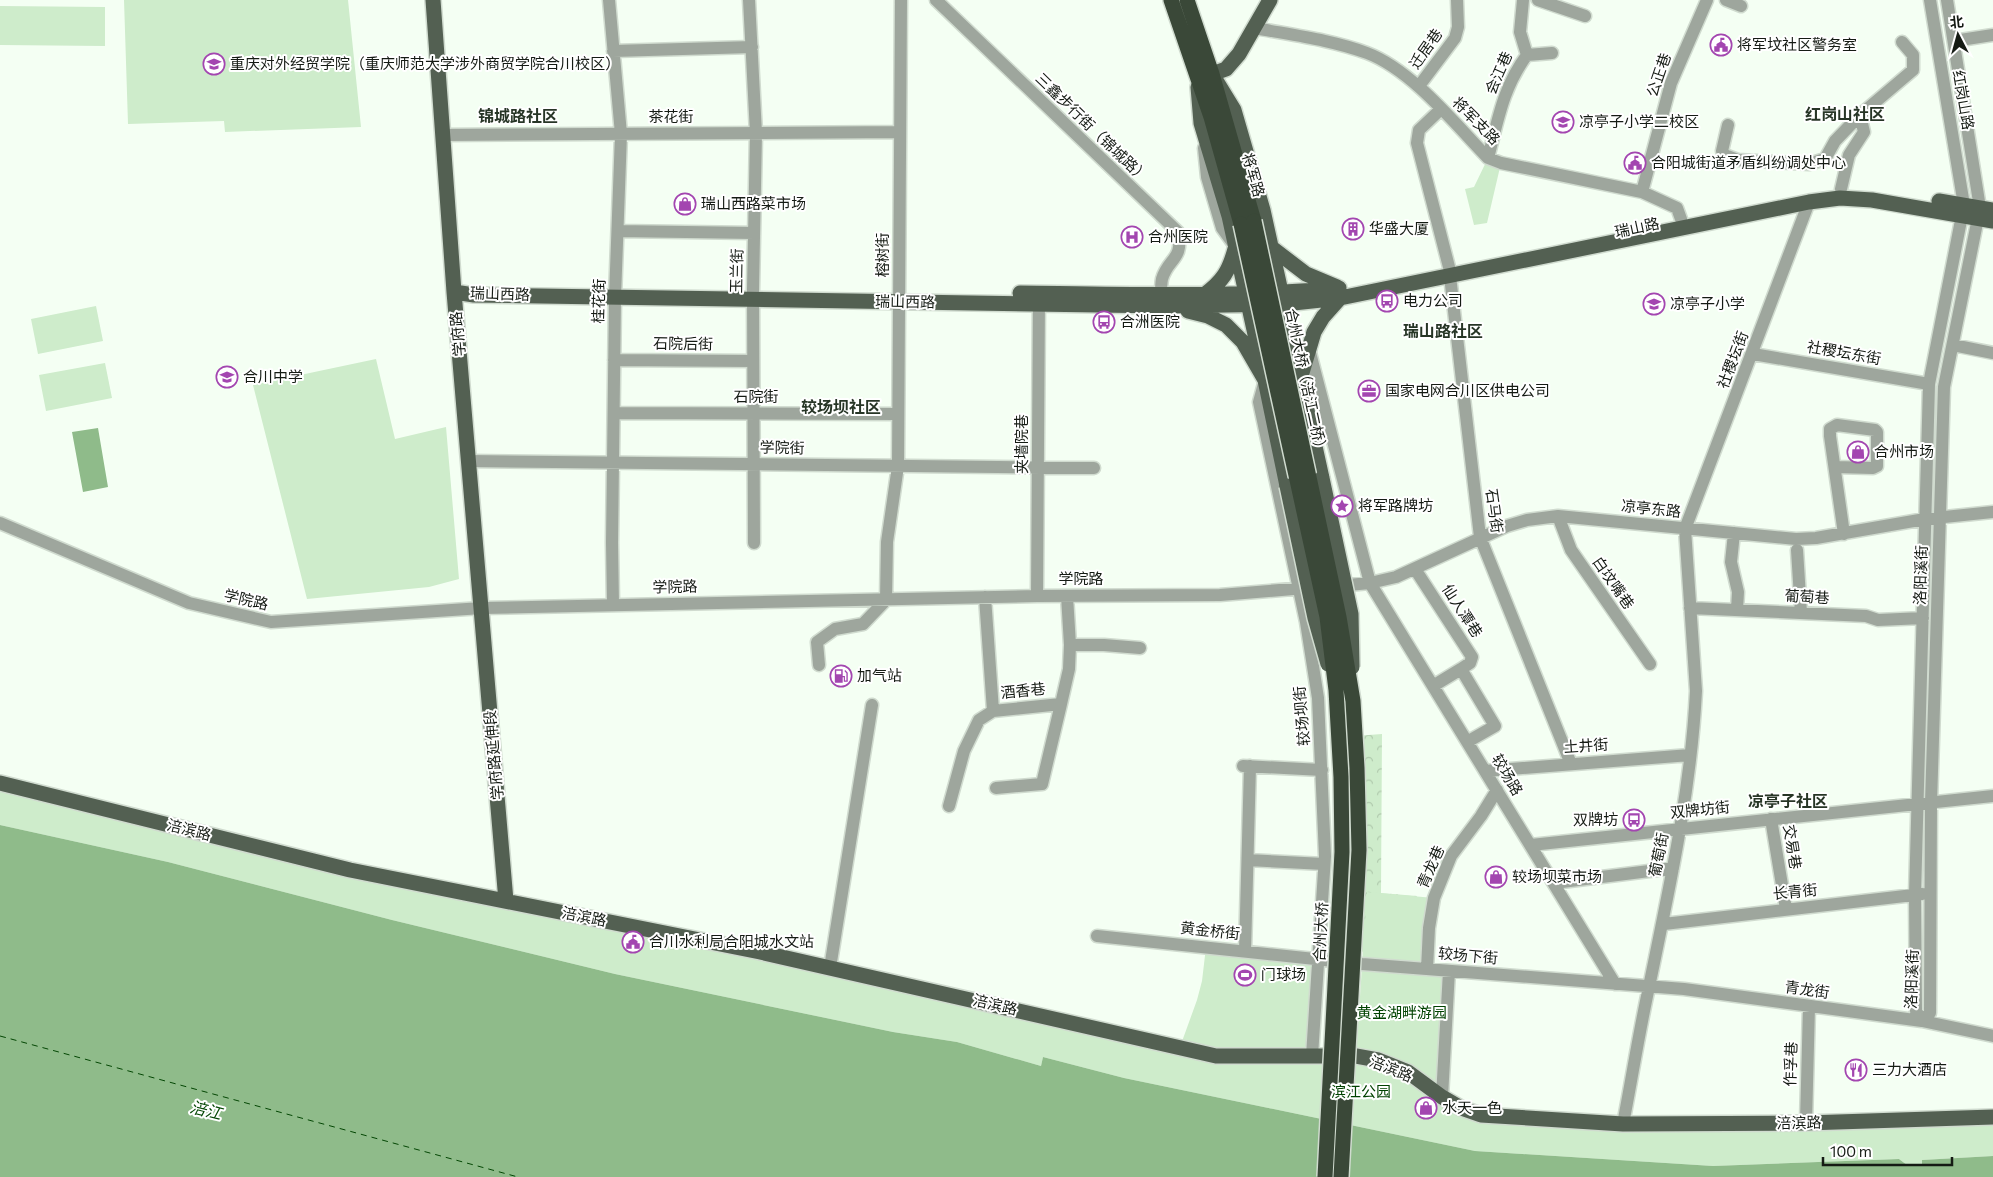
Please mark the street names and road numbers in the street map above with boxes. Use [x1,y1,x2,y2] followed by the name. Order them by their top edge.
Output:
[1405,25,1445,72] street label: 迁居巷
[1481,48,1515,97] street label: 会江巷
[1642,50,1674,99] street label: 公正巷
[1032,69,1153,186] street label: 三鑫步行街（锦城路）
[1950,69,1978,131] street label: 红岗山路
[1449,93,1504,148] street label: 将军支路
[648,107,694,125] street label: 茶花街
[1239,151,1269,199] street label: 将军路
[1613,214,1661,241] street label: 瑞山路
[873,232,891,278] street label: 榕树街
[727,248,745,294] street label: 玉兰街
[588,278,608,324] street label: 桂花街
[470,283,530,303] street label: 瑞山西路
[875,291,935,311] street label: 瑞山西路
[1283,307,1331,457] street label: 合州大桥（涪江二桥）
[446,311,468,357] street label: 学府路
[1713,328,1751,391] street label: 社稷坛街
[653,333,713,353] street label: 石院后街
[1806,337,1883,367] street label: 社稷坛东街
[733,387,779,405] street label: 石院街
[1012,414,1030,474] street label: 夹墙院巷
[759,438,805,456] street label: 学院街
[1483,487,1507,534] street label: 石马街
[1620,496,1682,520] street label: 凉亭东路
[1910,545,1930,605] street label: 洛阳溪街
[1589,553,1638,612] street label: 白坟嘴巷
[1058,569,1104,587] street label: 学院路
[652,577,698,595] street label: 学院路
[1439,580,1487,641] street label: 仙人潭巷
[222,585,270,613] street label: 学院路
[1784,586,1830,606] street label: 葡萄巷
[1000,679,1046,701] street label: 酒香巷
[1289,685,1313,747] street label: 较场坝街
[480,709,506,801] street label: 学府路延伸段
[1563,734,1609,756] street label: 土井街
[1489,751,1527,798] street label: 较场路
[1669,797,1731,821] street label: 双牌坊街
[165,815,213,843] street label: 涪滨路
[1781,823,1805,870] street label: 交易巷
[1645,831,1671,879] street label: 葡萄街
[1413,842,1447,891] street label: 青龙巷
[1772,880,1818,902] street label: 长青街
[1309,902,1331,962] street label: 合州大桥
[560,903,608,929] street label: 涪滨路
[1179,918,1241,942] street label: 黄金桥街
[1437,943,1499,967] street label: 较场下街
[1901,949,1921,1009] street label: 洛阳溪街
[1784,977,1831,1001] street label: 青龙街
[971,990,1019,1018] street label: 涪滨路
[1780,1041,1800,1087] street label: 作孚巷
[1367,1051,1416,1085] street label: 涪滨路
[1776,1113,1822,1131] street label: 涪滨路

